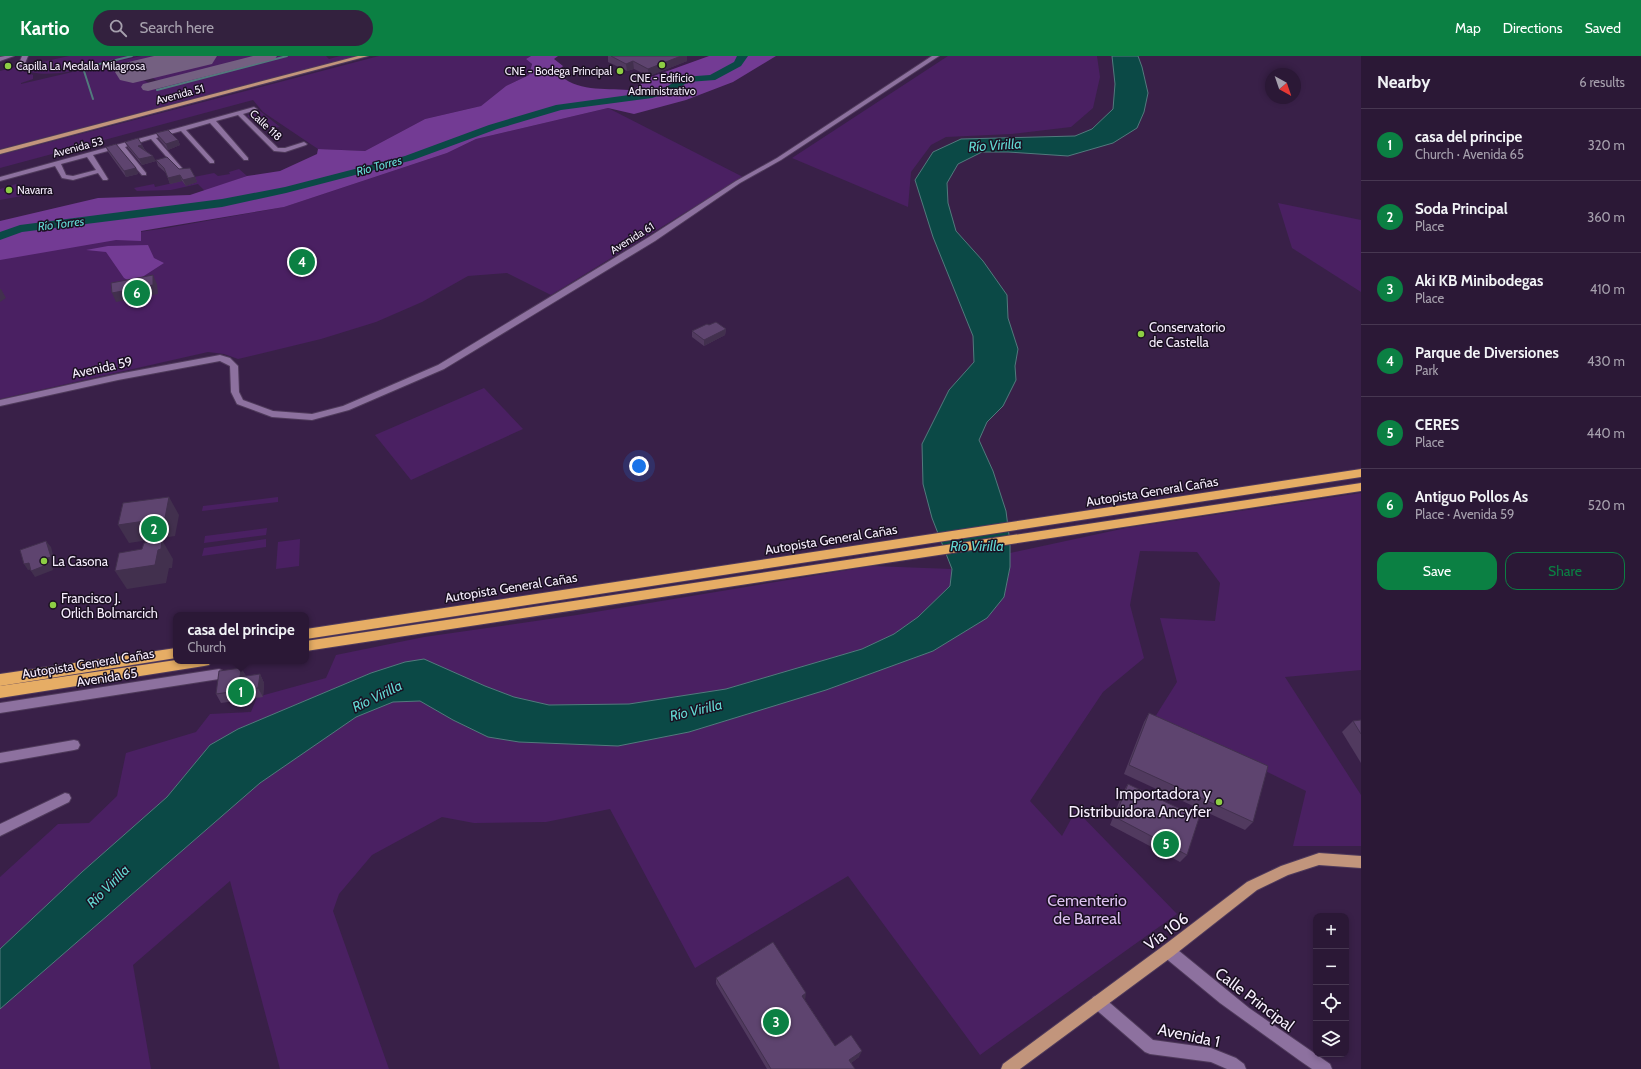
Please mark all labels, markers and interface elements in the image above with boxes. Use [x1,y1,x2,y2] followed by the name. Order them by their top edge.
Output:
[93,10,373,46] search box
[20,17,69,40] text: Kartio
[107,17,129,39] icon: search
[139,19,214,37] text: Search here
[1455,19,1481,37] text: Map
[1503,19,1563,37] text: Directions
[1585,19,1621,37] text: Saved
[16,59,146,73] place label: Capilla La Medalla Milagrosa
[657,60,667,70] marker: CNE - Edificio Administrativo
[3,61,13,71] marker: Capilla La Medalla Milagrosa
[505,64,612,78] place label: CNE - Bodega Principal
[615,66,625,76] marker: CNE - Bodega Principal
[1265,68,1301,104] north arrow
[628,71,696,98] place label: CNE - Edificio Administrativo
[1377,72,1430,92] text: Nearby
[1579,74,1625,90] text: 6 results
[154,81,206,107] street label: Avenida 51
[247,107,285,143] street label: Calle 118
[1415,128,1522,146] text: casa del principe
[51,134,105,160] street label: Avenida 53
[968,134,1022,156] water label: Río Virilla
[1388,137,1392,153] text: 1
[1588,137,1625,153] text: 320 m
[1415,146,1524,162] text: Church · Avenida 65
[354,152,404,179] water label: Río Torres
[17,183,53,197] place label: Navarra
[4,185,14,195] marker: Navarra
[1415,200,1508,218] text: Soda Principal
[1387,209,1393,225] text: 2
[1587,209,1625,225] text: 360 m
[37,213,85,234] water label: Río Torres
[1415,218,1444,234] text: Place
[607,219,657,257] street label: Avenida 61
[289,247,315,277] pin: 4
[1415,272,1543,290] text: Aki KB Minibodegas
[124,278,150,308] pin: 6
[1386,281,1394,297] text: 3
[1590,281,1625,297] text: 410 m
[1415,290,1444,306] text: Place
[1149,319,1225,350] place label: Conservatorio de Castella
[1136,329,1146,339] marker: Conservatorio de Castella
[1415,344,1559,362] text: Parque de Diversiones
[70,353,134,381] street label: Avenida 59
[1386,353,1394,369] text: 4
[1587,353,1625,369] text: 430 m
[1415,362,1438,378] text: Park
[1415,416,1459,434] text: CERES
[1387,425,1393,441] text: 5
[1587,425,1625,441] text: 440 m
[1415,434,1444,450] text: Place
[629,456,649,476] your location
[1085,473,1220,509] street label: Autopista General Cañas
[1415,488,1528,506] text: Antiguo Pollos As
[1386,497,1394,513] text: 6
[1588,497,1625,513] text: 520 m
[1415,506,1514,522] text: Place · Avenida 59
[141,514,167,544] pin: 2
[764,521,899,557] street label: Autopista General Cañas
[950,537,1004,555] water label: Río Virilla
[1377,552,1497,590] button: Save
[1505,552,1625,590] button: Share
[52,553,109,569] place label: La Casona
[39,556,49,566] marker: La Casona
[444,569,579,605] street label: Autopista General Cañas
[61,590,158,621] place label: Francisco J. Orlich Bolmarcich
[48,600,58,610] marker: Francisco J. Orlich Bolmarcich
[173,612,309,664] popup
[187,621,295,639] text: casa del principe
[187,639,226,655] text: Church
[21,645,156,681] street label: Autopista General Cañas
[75,664,139,690] street label: Avenida 65
[349,676,405,716] water label: Río Virilla
[228,677,254,707] pin: 1
[668,695,724,725] water label: Río Virilla
[1069,784,1212,821] place label: Importadora y Distribuidora Ancyfer
[1214,797,1224,807] marker: Importadora y Distribuidora Ancyfer
[1153,829,1179,859] pin: 5
[83,861,133,911] water label: Río Virilla
[1047,891,1127,928] park label: Cementerio de Barreal
[1140,909,1192,954] street label: Vía 106
[1313,913,1349,1057] map controls
[1313,913,1349,949] button: +
[1313,949,1349,985] button: −
[1211,963,1298,1035] street label: Calle Principal
[1313,985,1349,1021] button: locate
[763,1007,789,1037] pin: 3
[1156,1020,1222,1051] street label: Avenida 1
[1313,1021,1349,1057] button: layers

